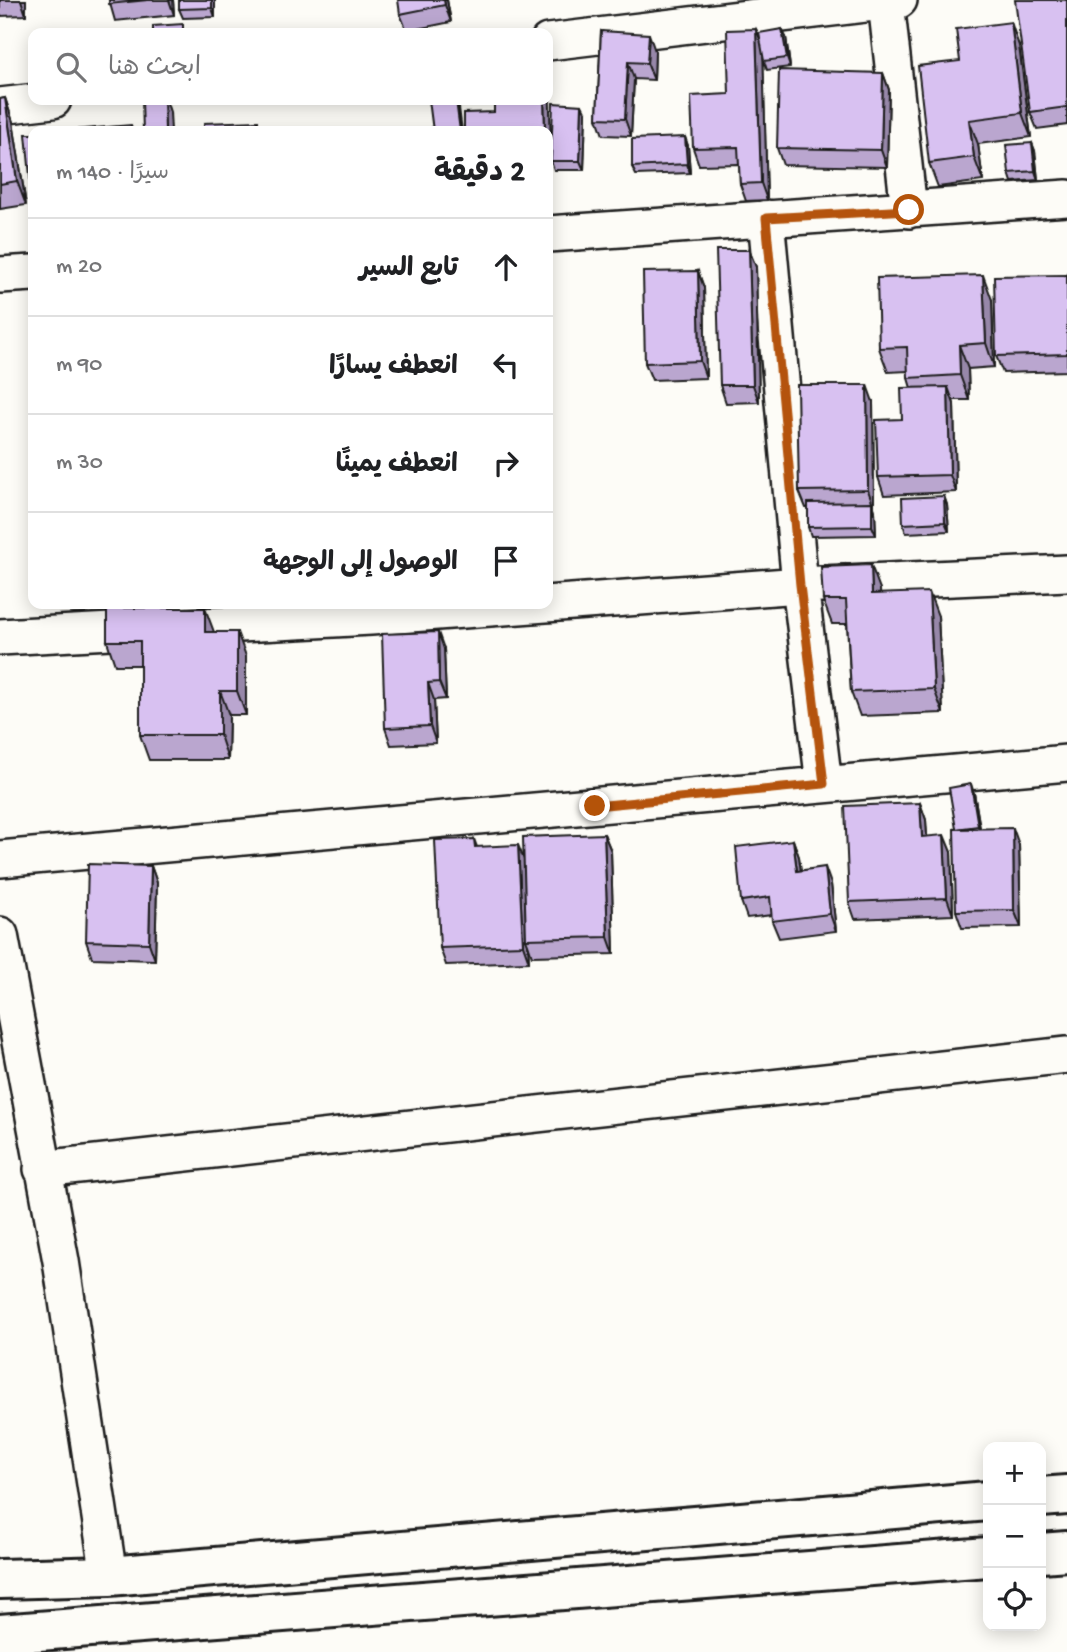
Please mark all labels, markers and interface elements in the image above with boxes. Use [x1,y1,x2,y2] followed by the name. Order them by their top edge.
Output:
[28,28,553,105] search box
[52,48,90,86] icon: search
[108,54,201,85] text: ابحث هنا
[434,157,525,192] text: 2 دقيقة
[56,160,169,187] text: سيرًا · 140 m
[893,194,924,225] route start
[487,248,525,286] icon: ahead
[56,254,102,281] text: 20 m
[359,255,458,286] text: تابع السير
[487,346,525,384] icon: left
[56,352,102,379] text: 90 m
[329,353,458,384] text: انعطف يسارًا
[487,444,525,482] icon: right
[56,450,103,477] text: 30 m
[336,451,458,482] text: انعطف يمينًا
[487,542,525,580] icon: arrive
[263,549,458,580] text: الوصول إلى الوجهة
[579,790,610,821] route end
[983,1442,1046,1631] map controls
[983,1442,1046,1505] button: +
[983,1505,1046,1568] button: −
[983,1568,1046,1631] button: locate

